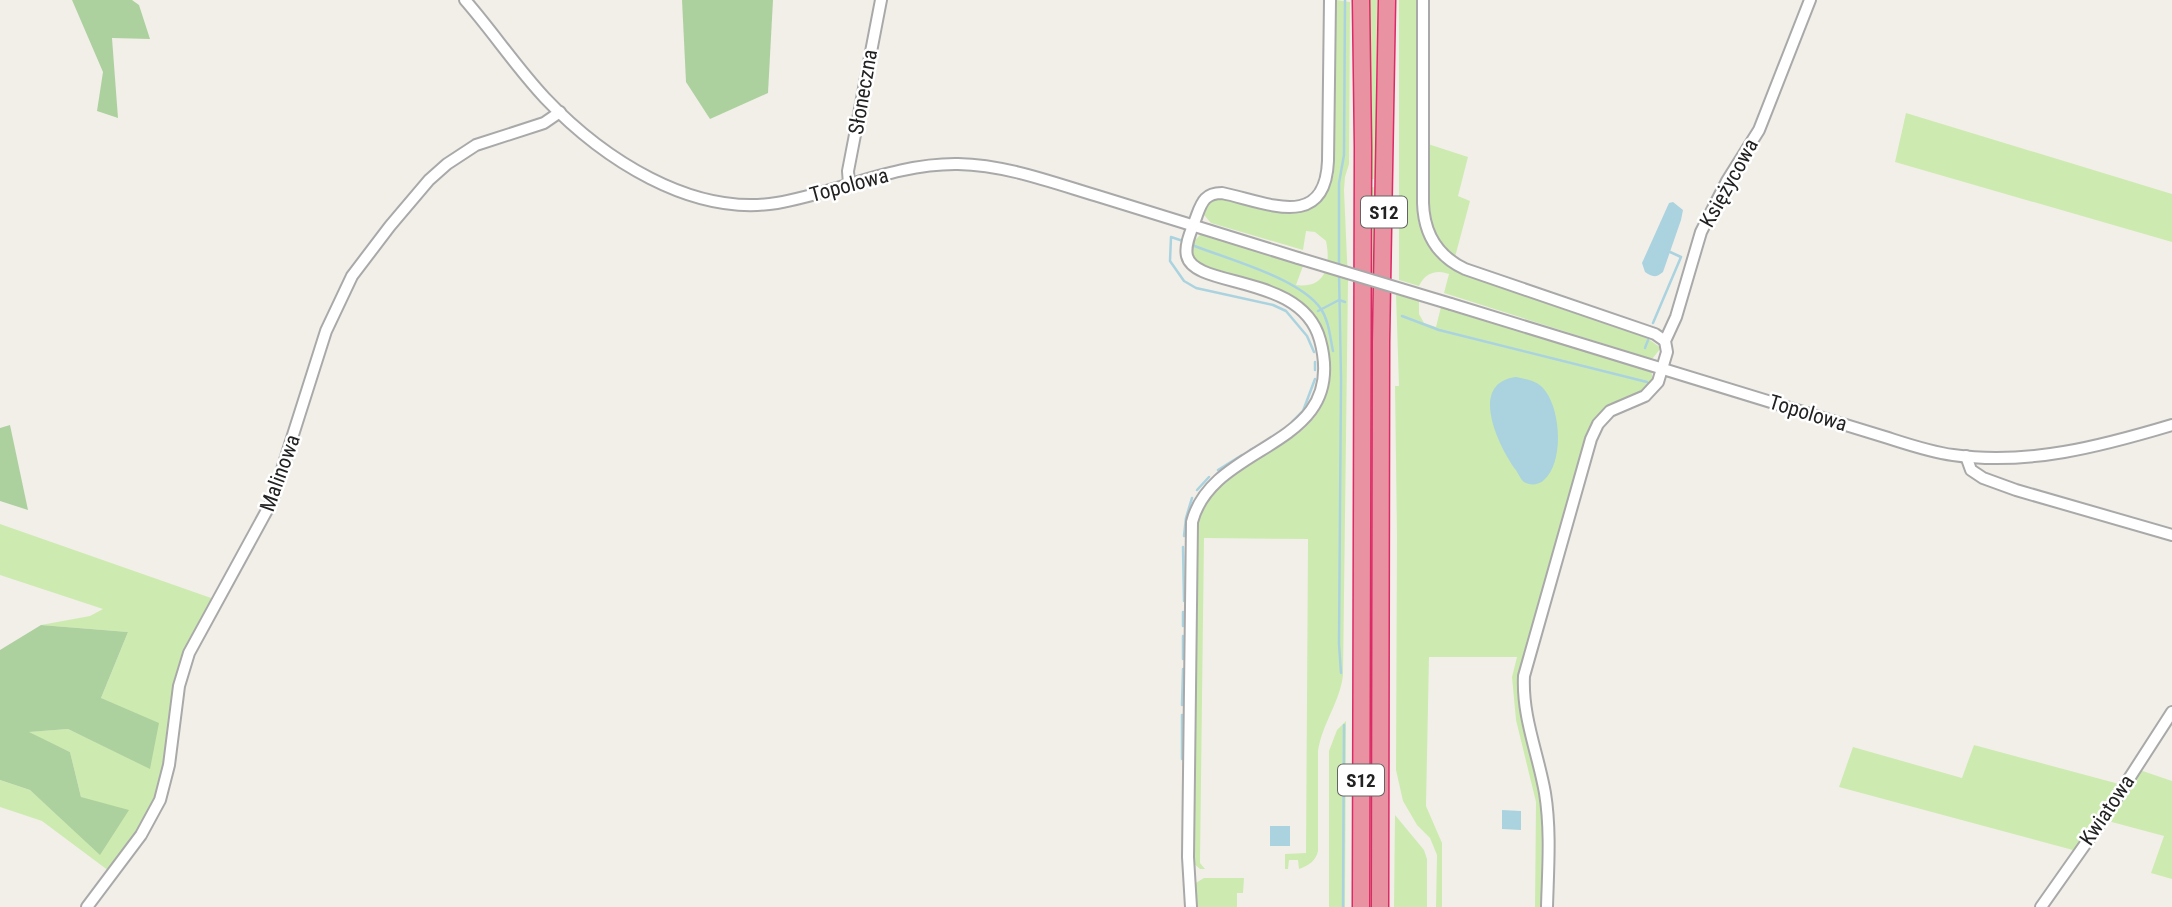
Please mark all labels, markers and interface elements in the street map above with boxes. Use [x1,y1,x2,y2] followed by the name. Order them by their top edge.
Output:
[844,48,882,136] street label: Słoneczna
[1695,135,1763,231] street label: Księżycowa
[807,163,891,207] street label: Topolowa
[1361,196,1407,228] road number: S12
[1766,390,1850,436] street label: Topolowa
[255,431,305,515] street label: Malinowa
[1338,764,1384,796] road number: S12
[2075,770,2139,850] street label: Kwiatowa

